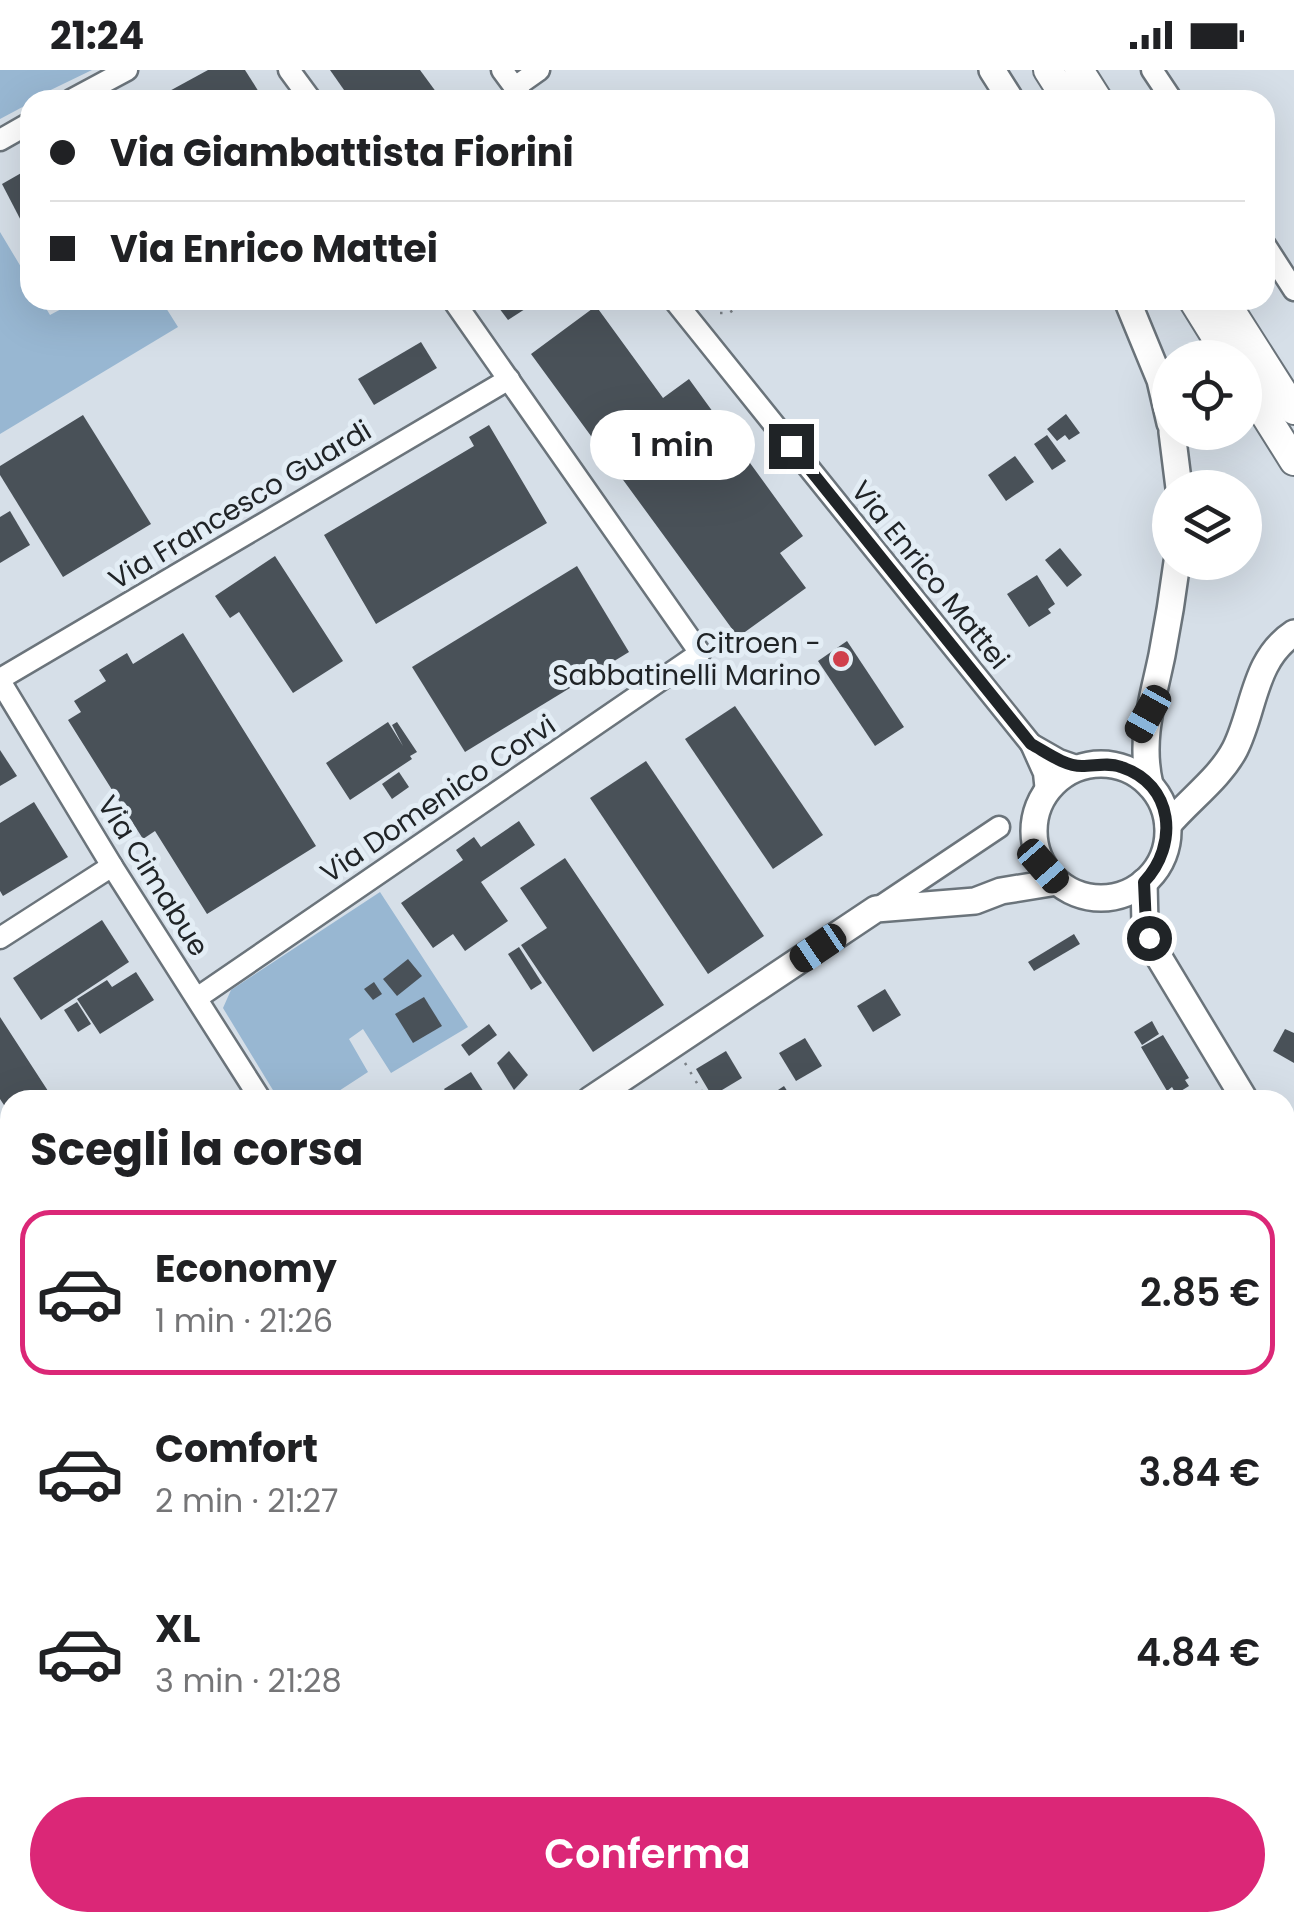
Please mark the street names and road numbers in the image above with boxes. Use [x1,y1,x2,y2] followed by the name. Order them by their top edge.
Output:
[101,411,379,599] street label: Via Francesco Guardi
[842,473,1018,677] street label: Via Enrico Mattei
[313,706,563,892] street label: Via Domenico Corvi
[88,788,218,964] street label: Via Cimabue

